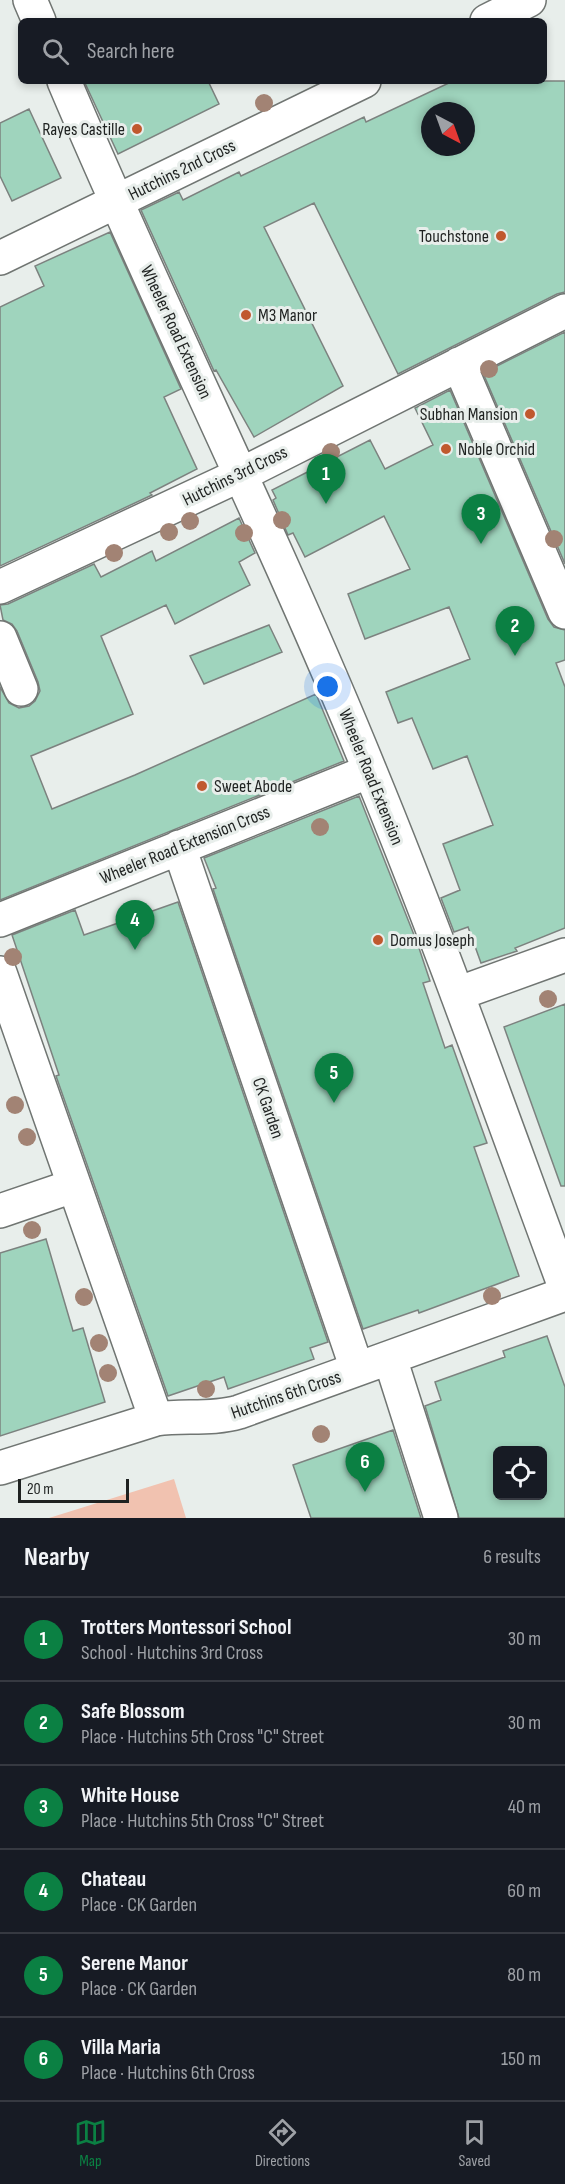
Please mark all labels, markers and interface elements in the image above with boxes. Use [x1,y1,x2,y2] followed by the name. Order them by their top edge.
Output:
[18,18,547,84] search box
[39,35,72,68] icon: search
[87,38,174,65] text: Search here
[421,102,475,156] north arrow
[42,119,125,140] place label: Rayes Castille
[130,122,144,136] marker: Rayes Castille
[125,135,239,205] street label: Hutchins 2nd Cross
[419,226,489,247] place label: Touchstone
[494,229,508,243] marker: Touchstone
[136,262,216,402] street label: Wheeler Road Extension
[258,305,317,326] place label: M3 Manor
[239,308,253,322] marker: M3 Manor
[420,404,518,425] place label: Subhan Mansion
[523,407,537,421] marker: Subhan Mansion
[458,439,535,460] place label: Noble Orchid
[179,442,291,510] street label: Hutchins 3rd Cross
[439,442,453,456] marker: Noble Orchid
[306,454,346,504] pin: 1
[462,494,500,544] pin: 3
[496,606,534,656] pin: 2
[313,672,342,701] your location
[334,706,408,848] street label: Wheeler Road Extension
[214,776,292,797] place label: Sweet Abode
[195,779,209,793] marker: Sweet Abode
[97,801,273,889] street label: Wheeler Road Extension Cross
[116,900,154,950] pin: 4
[390,930,475,951] place label: Domus Joseph
[371,933,385,947] marker: Domus Joseph
[314,1054,354,1103] pin: 5
[248,1075,288,1141] street label: CK Garden
[228,1366,344,1424] street label: Hutchins 6th Cross
[346,1442,385,1492] pin: 6
[493,1446,547,1500] map controls
[493,1446,547,1500] button: locate
[18,1476,129,1504] scale bar
[27,1480,54,1499] text: 20 m
[24,1542,90,1573] text: Nearby
[483,1545,541,1569] text: 6 results
[81,1614,291,1641] text: Trotters Montessori School
[40,1627,47,1651] text: 1
[508,1627,541,1651] text: 30 m
[81,1641,263,1665] text: School · Hutchins 3rd Cross
[81,1698,185,1725] text: Safe Blossom
[39,1711,48,1735] text: 2
[508,1711,541,1735] text: 30 m
[81,1725,324,1749] text: Place · Hutchins 5th Cross "C" Street
[81,1782,179,1809] text: White House
[39,1795,48,1819] text: 3
[508,1795,541,1819] text: 40 m
[81,1809,324,1833] text: Place · Hutchins 5th Cross "C" Street
[81,1866,146,1893] text: Chateau
[39,1879,48,1903] text: 4
[507,1879,541,1903] text: 60 m
[81,1893,197,1917] text: Place · CK Garden
[81,1950,188,1977] text: Serene Manor
[39,1963,48,1987] text: 5
[507,1963,541,1987] text: 80 m
[81,1977,197,2001] text: Place · CK Garden
[81,2034,161,2061] text: Villa Maria
[39,2047,48,2071] text: 6
[501,2047,541,2071] text: 150 m
[81,2061,255,2085] text: Place · Hutchins 6th Cross
[74,2116,107,2171] tab: Map
[255,2116,310,2171] tab: Directions
[458,2116,491,2171] tab: Saved

